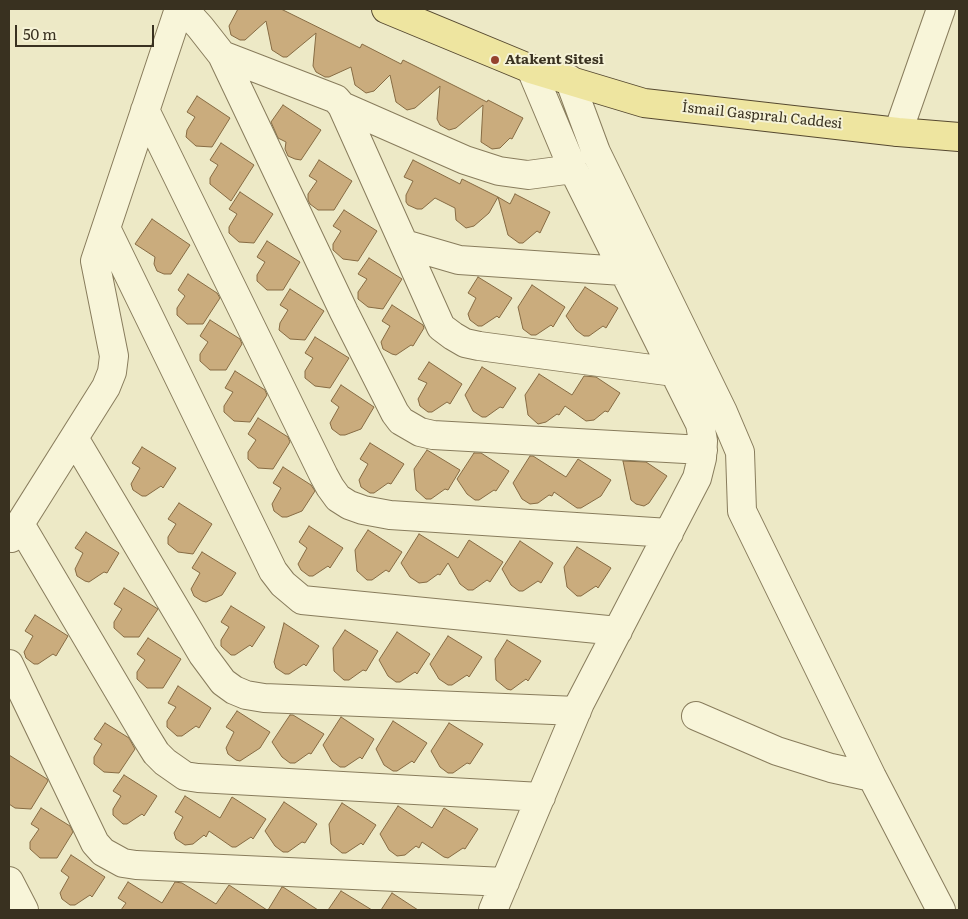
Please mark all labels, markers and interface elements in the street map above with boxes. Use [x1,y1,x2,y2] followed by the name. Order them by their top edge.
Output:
[18,15,156,47] scale bar
[23,22,57,45] text: 50 m
[505,52,604,68] place label: Atakent Sitesi
[489,54,501,66] marker: Atakent Sitesi
[681,99,843,133] street label: İsmail Gaspıralı Caddesi

